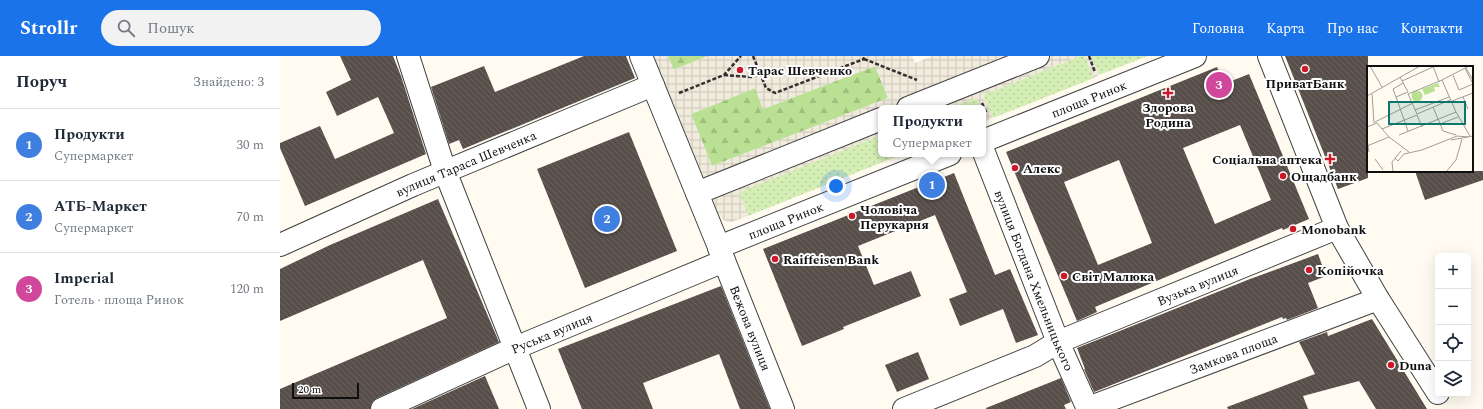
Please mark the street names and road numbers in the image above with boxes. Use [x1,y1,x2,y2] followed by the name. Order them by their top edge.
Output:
[1048,75,1130,124] street label: площа Ринок
[393,125,540,203] street label: вулиця Тараса Шевченка
[989,187,1079,374] street label: вулиця Богдана Хмельницького
[745,197,827,245] street label: площа Ринок
[1154,260,1242,311] street label: Вузька вулиця
[724,283,776,374] street label: Вежова вулиця
[508,308,596,360] street label: Руська вулиця
[1186,328,1281,380] street label: Замкова площа

